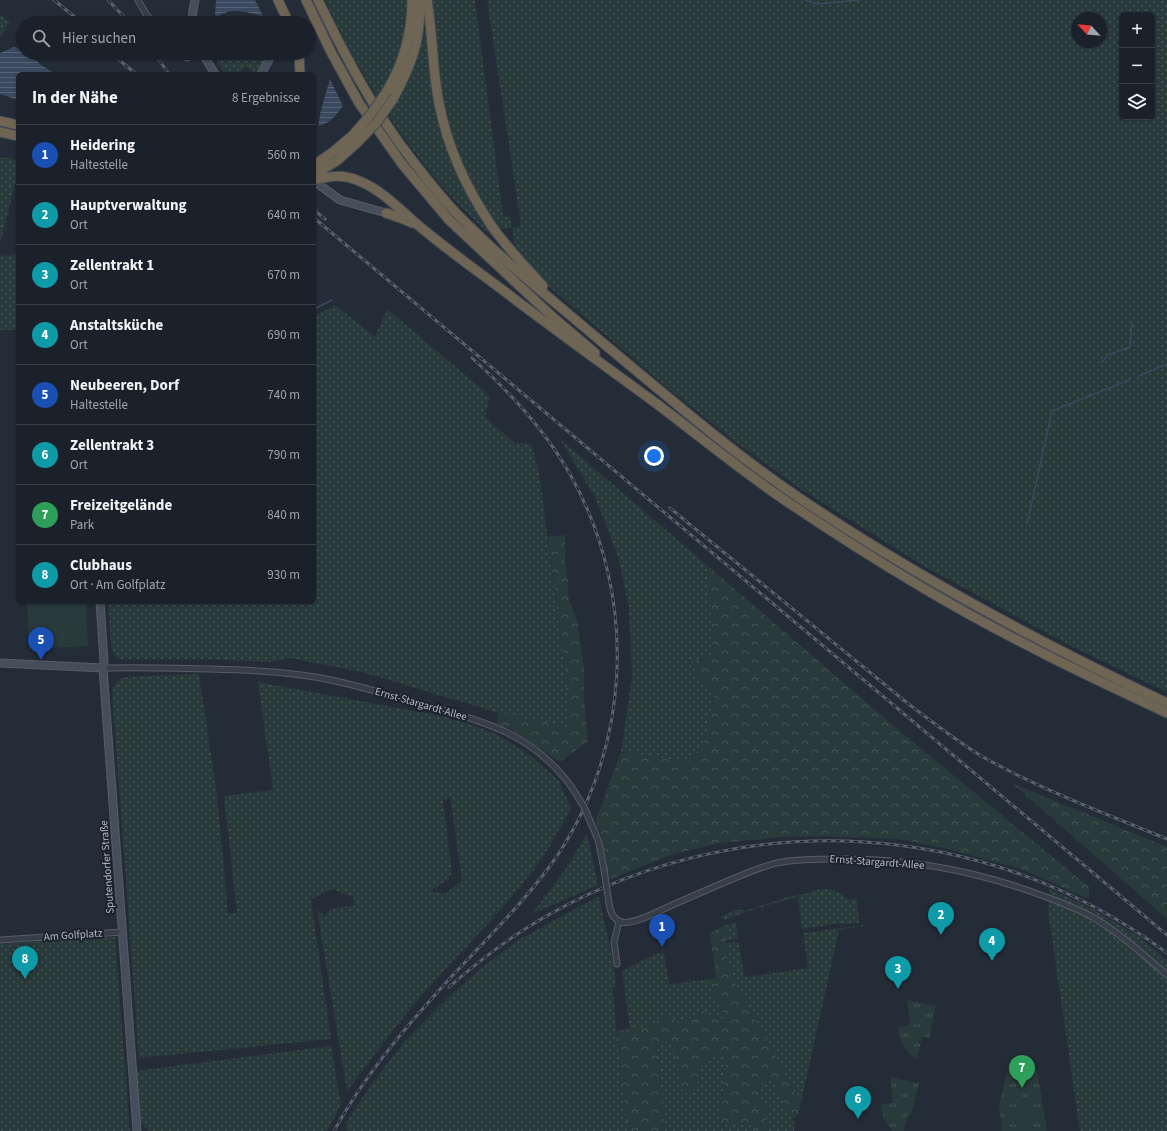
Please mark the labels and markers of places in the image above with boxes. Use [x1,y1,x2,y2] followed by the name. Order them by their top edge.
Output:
[28,627,54,660] pin: 5
[928,902,954,935] pin: 2
[649,914,675,947] pin: 1
[979,928,1005,961] pin: 4
[12,946,38,979] pin: 8
[885,956,911,989] pin: 3
[1009,1055,1035,1088] pin: 7
[845,1086,871,1119] pin: 6

